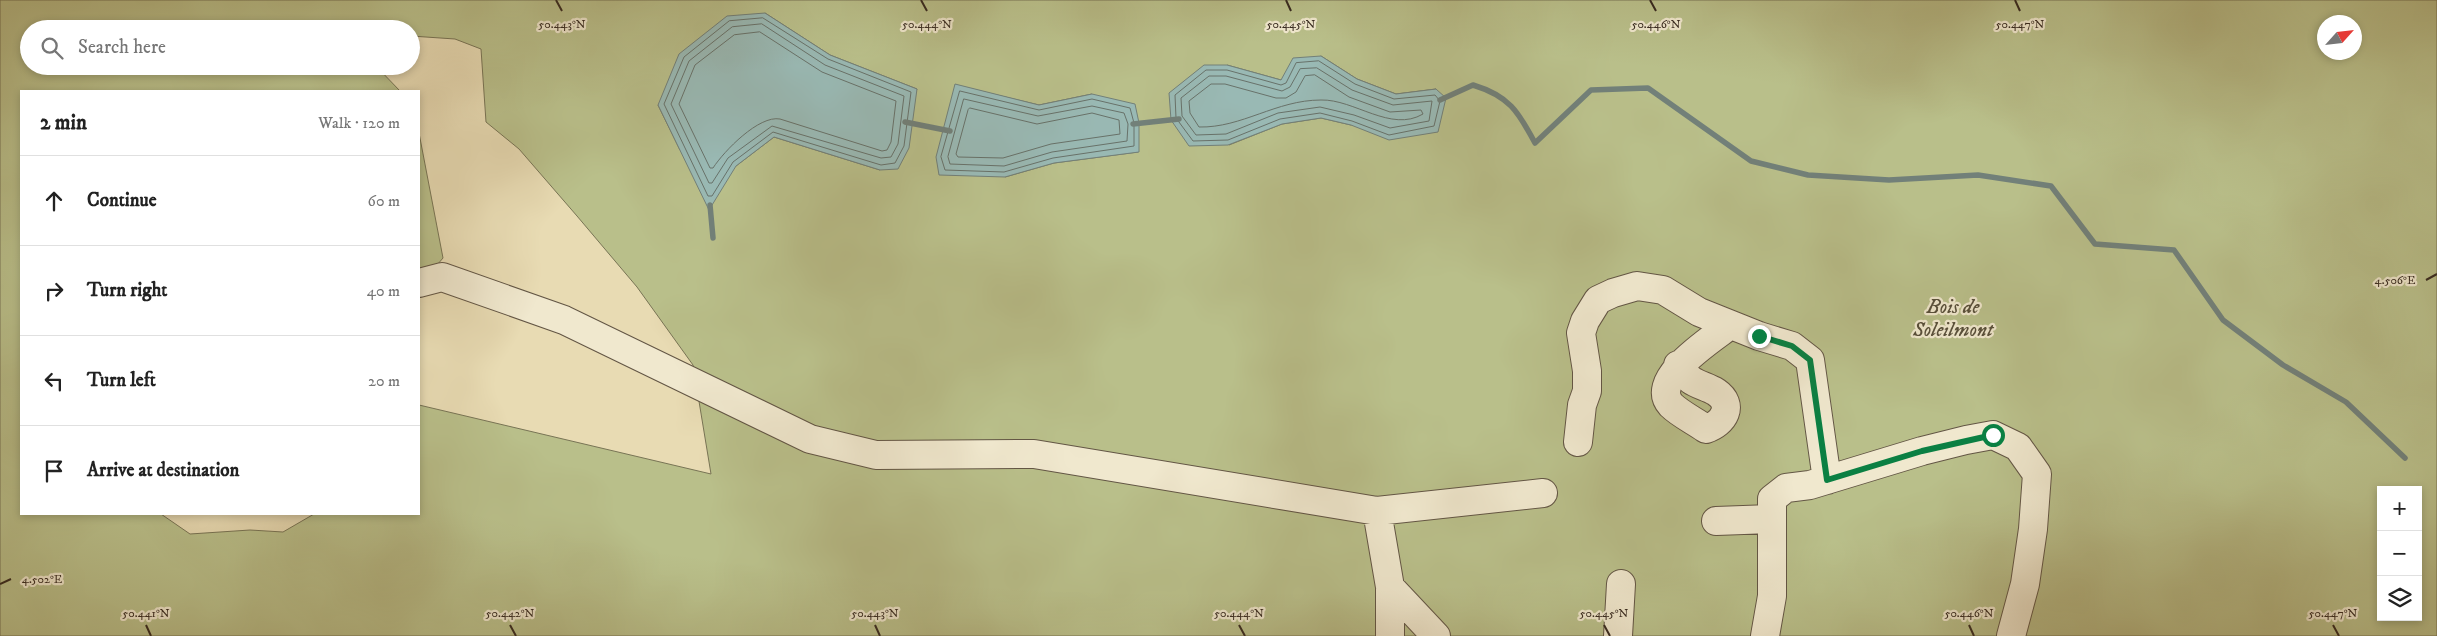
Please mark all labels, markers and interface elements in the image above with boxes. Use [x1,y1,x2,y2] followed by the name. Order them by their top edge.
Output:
[2317,15,2362,60] north arrow
[538,17,586,32] text: 50.443°N
[902,17,952,32] text: 50.444°N
[1267,17,1316,32] text: 50.445°N
[1631,17,1681,32] text: 50.446°N
[1996,17,2045,32] text: 50.447°N
[20,20,420,75] search box
[38,34,66,62] icon: search
[78,36,166,59] text: Search here
[40,110,87,136] text: 2 min
[318,113,400,133] text: Walk · 120 m
[40,187,68,215] icon: ahead
[87,189,157,212] text: Continue
[368,191,400,211] text: 60 m
[2375,273,2416,288] text: 4.506°E
[40,277,68,305] icon: right
[87,279,167,302] text: Turn right
[367,281,400,301] text: 40 m
[1912,295,1995,343] park label: Bois de Soleilmont
[1748,325,1771,348] route end
[40,367,68,395] icon: left
[87,369,156,392] text: Turn left
[368,371,400,391] text: 20 m
[1982,424,2005,447] route start
[40,457,68,485] icon: arrive
[87,459,239,482] text: Arrive at destination
[2377,486,2422,621] map controls
[2377,486,2422,531] button: +
[2377,531,2422,576] button: −
[22,572,63,587] text: 4.502°E
[2377,576,2422,621] button: layers
[122,606,170,621] text: 50.441°N
[486,606,535,621] text: 50.442°N
[851,606,899,621] text: 50.443°N
[1214,606,1264,621] text: 50.444°N
[1580,606,1629,621] text: 50.445°N
[1944,606,1994,621] text: 50.446°N
[2309,606,2358,621] text: 50.447°N

